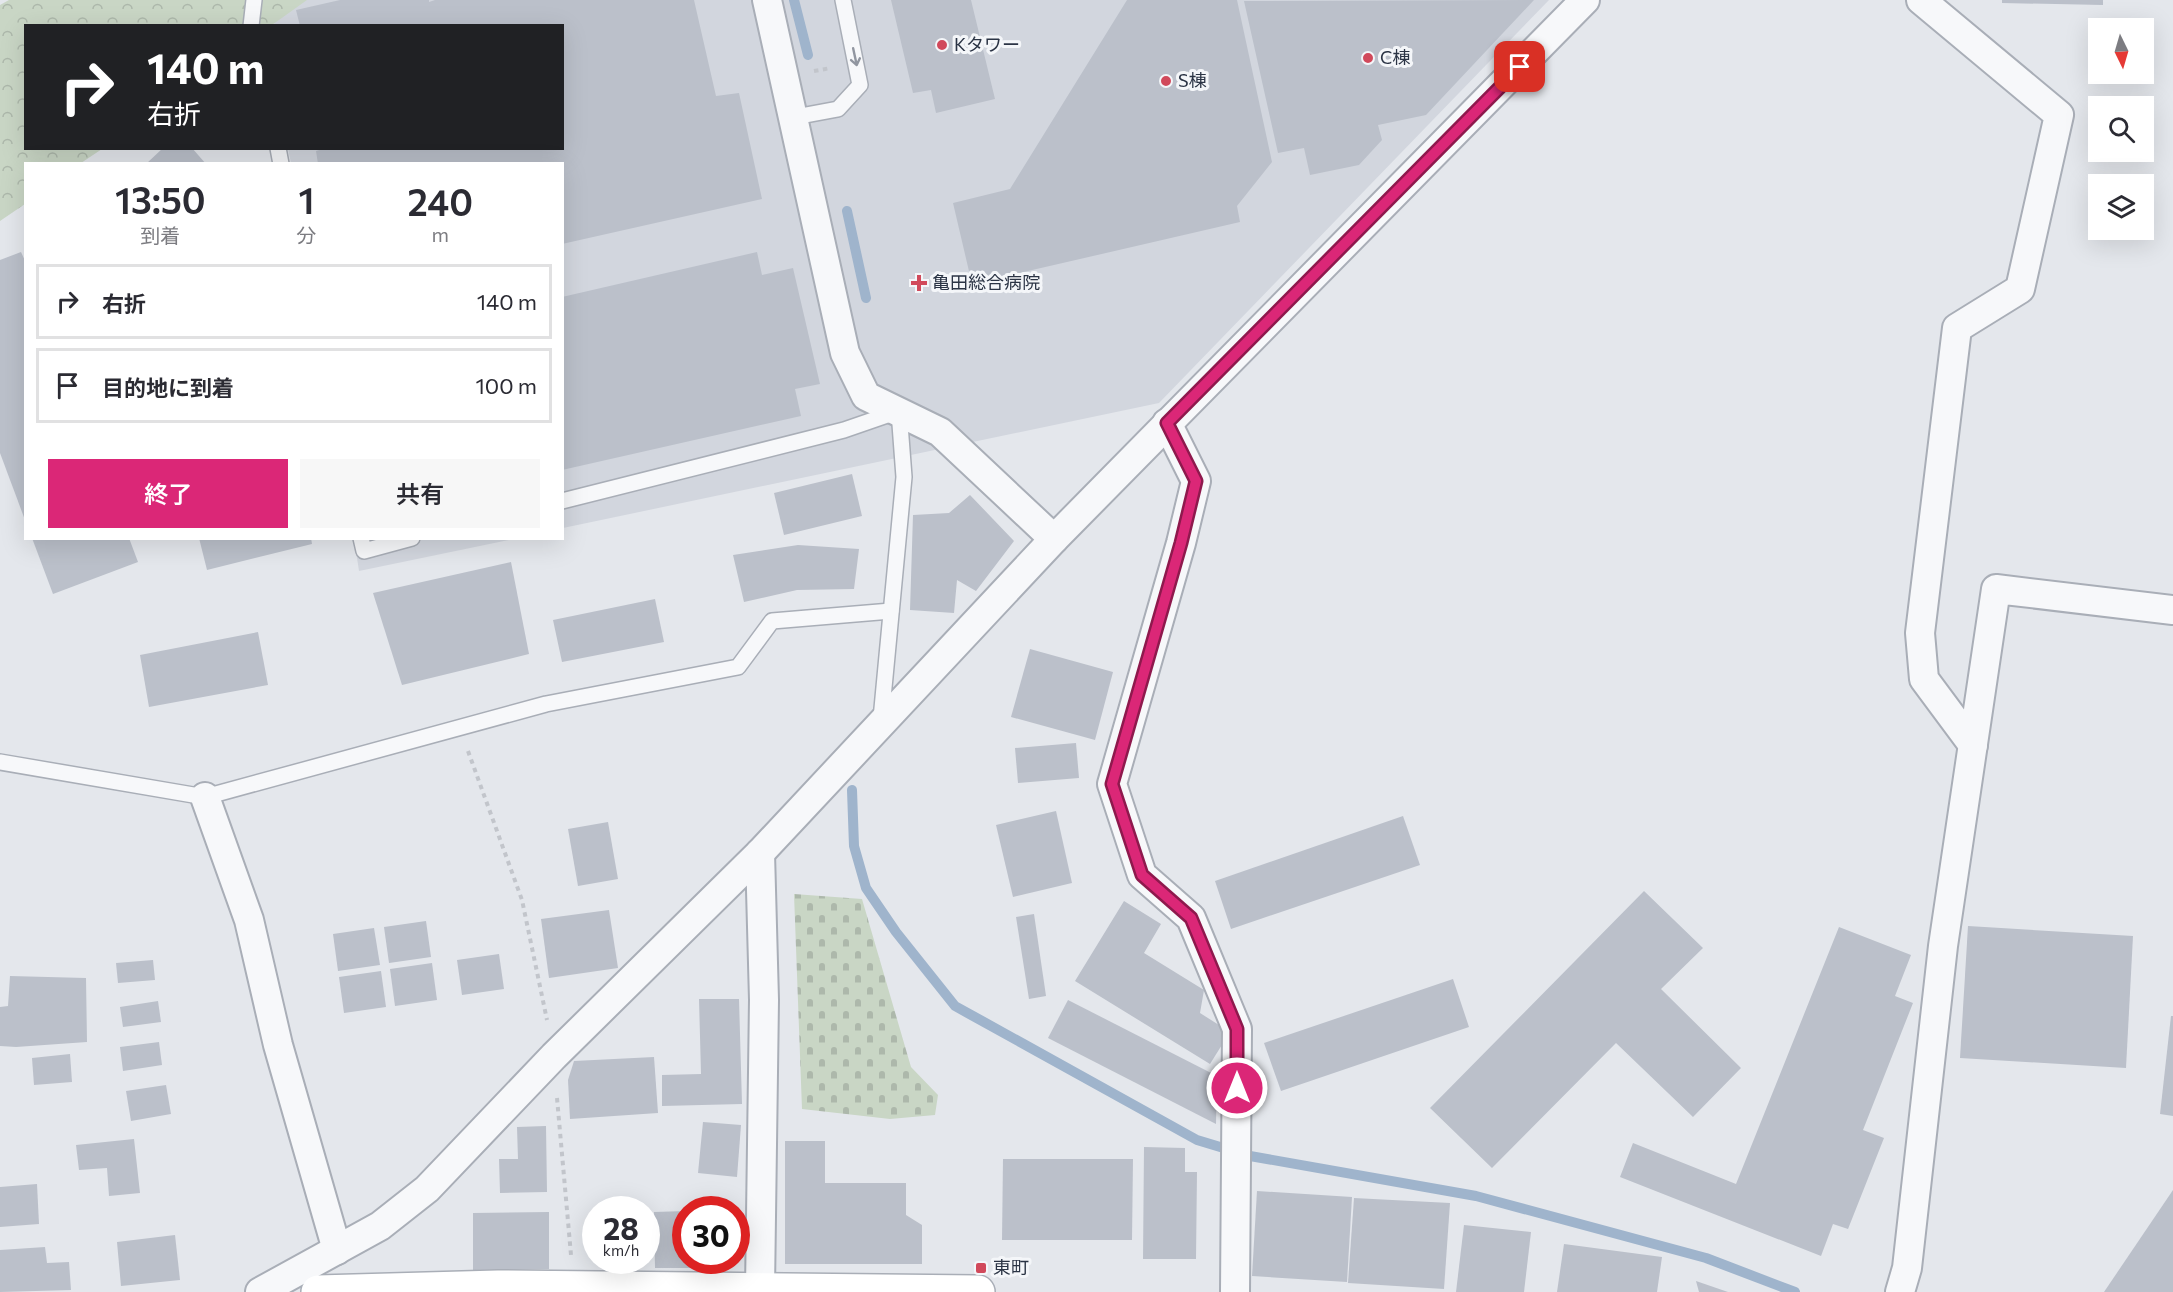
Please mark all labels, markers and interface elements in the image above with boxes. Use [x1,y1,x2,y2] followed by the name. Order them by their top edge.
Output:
[2088,18,2154,84] north arrow
[2088,18,2154,240] map controls
[954,33,1020,55] place label: Kタワー
[935,38,949,52] marker: Kタワー
[147,41,264,93] text: 140 m
[1494,41,1545,92] pin
[1380,46,1410,68] place label: C棟
[48,48,126,126] icon: right
[849,48,861,67] one-way arrow
[1503,50,1536,83] icon: arrive
[1361,51,1375,65] marker: C棟
[1178,69,1207,91] place label: S棟
[1159,74,1173,88] marker: S棟
[2088,96,2154,162] button: search
[147,97,201,130] text: 右折
[2088,174,2154,240] button: layers
[115,177,206,221] text: 13:50
[299,177,315,221] text: 1
[408,179,473,223] text: 240
[432,222,449,246] text: m
[140,223,180,247] text: 到着
[297,223,317,247] text: 分
[932,271,1040,293] place label: 亀田総合病院
[910,274,928,292] marker: 亀田総合病院
[51,285,84,318] icon: right
[477,288,537,315] text: 140 m
[102,290,146,317] text: 右折
[51,369,84,402] icon: arrive
[475,372,537,399] text: 100 m
[102,374,234,401] text: 目的地に到着
[48,459,288,528] button: 終了
[300,459,540,528] button: 共有
[1205,1056,1269,1120] position arrow
[672,1196,750,1274] speed limit sign: 30
[603,1209,639,1246] text: 28
[603,1241,639,1259] text: km/h
[993,1256,1029,1278] place label: 東町
[974,1261,988,1275] marker: 東町

